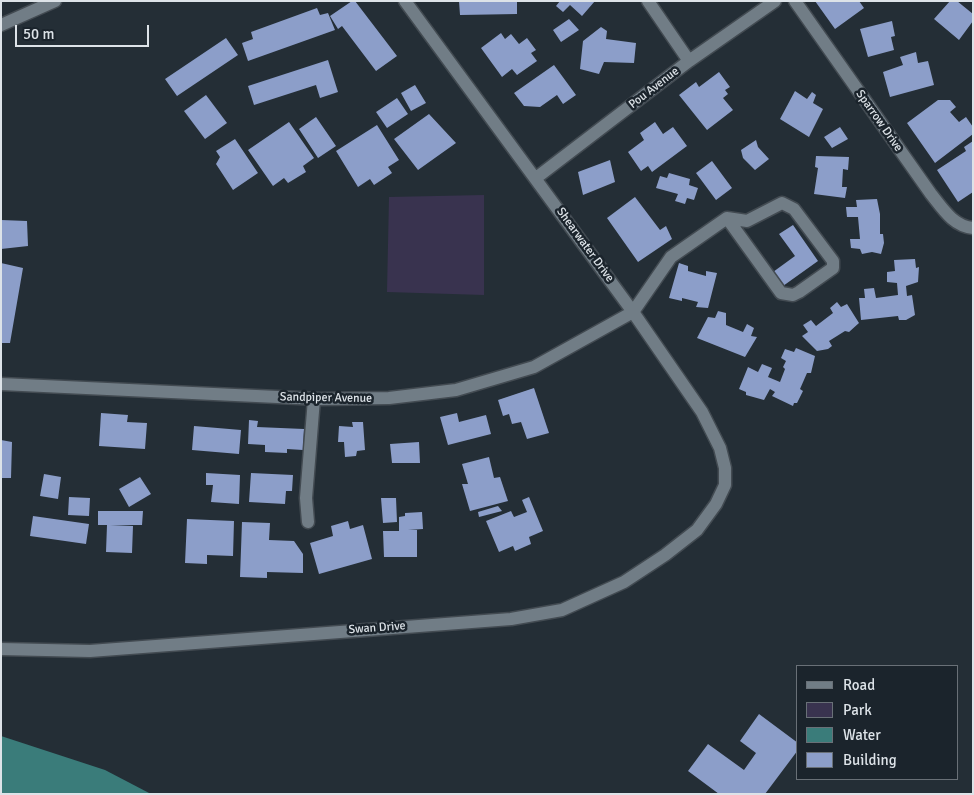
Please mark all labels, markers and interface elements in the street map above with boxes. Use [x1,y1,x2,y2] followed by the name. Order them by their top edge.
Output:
[18,15,151,47] scale bar
[23,25,54,43] text: 50 m
[626,64,682,112] street label: Pou Avenue
[852,87,906,155] street label: Sparrow Drive
[553,205,617,285] street label: Shearwater Drive
[280,390,372,406] street label: Sandpiper Avenue
[348,619,406,637] street label: Swan Drive
[796,665,959,780] legend
[843,676,875,694] text: Road
[843,701,872,719] text: Park
[843,726,881,744] text: Water
[843,751,897,769] text: Building

